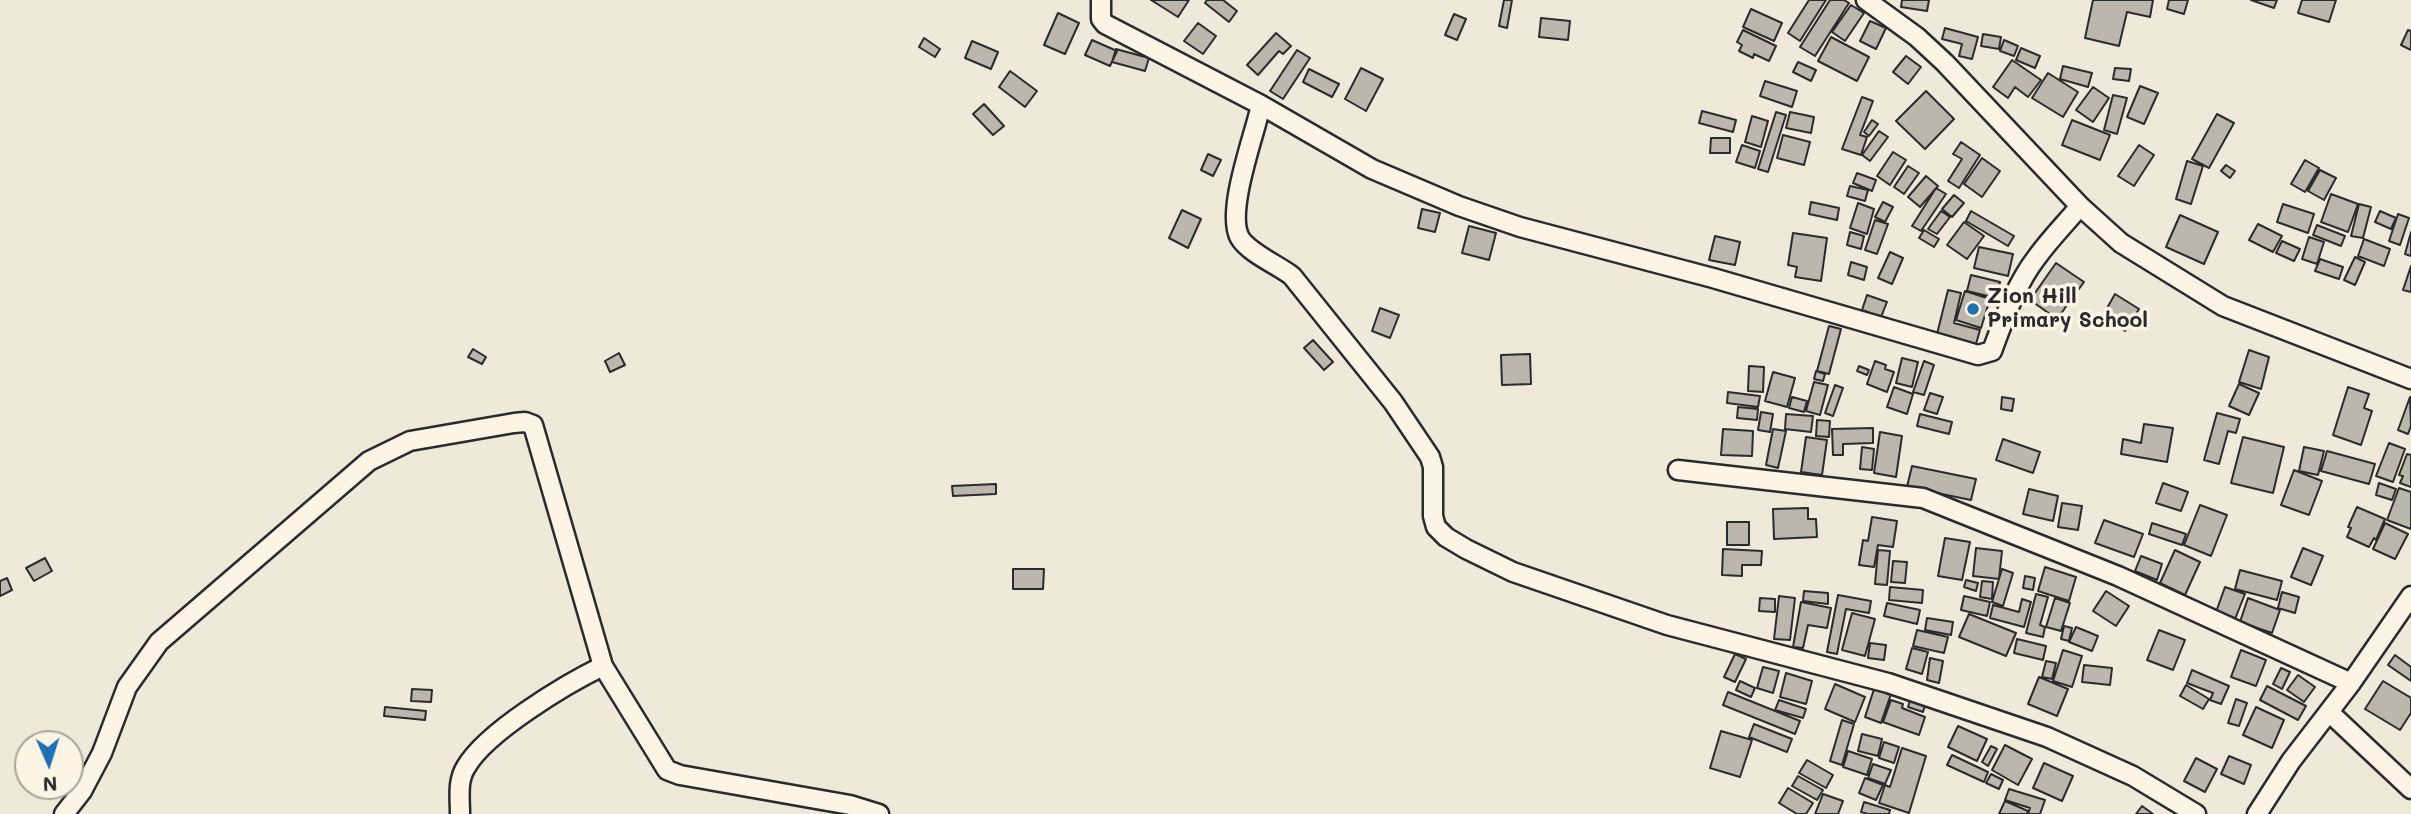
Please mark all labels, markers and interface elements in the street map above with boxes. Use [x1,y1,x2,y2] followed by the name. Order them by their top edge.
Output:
[1987,284,2148,334] place label: Zion Hill Primary School
[1965,301,1981,317] marker: Zion Hill Primary School
[14,730,84,800] north arrow
[42,772,58,797] text: N

